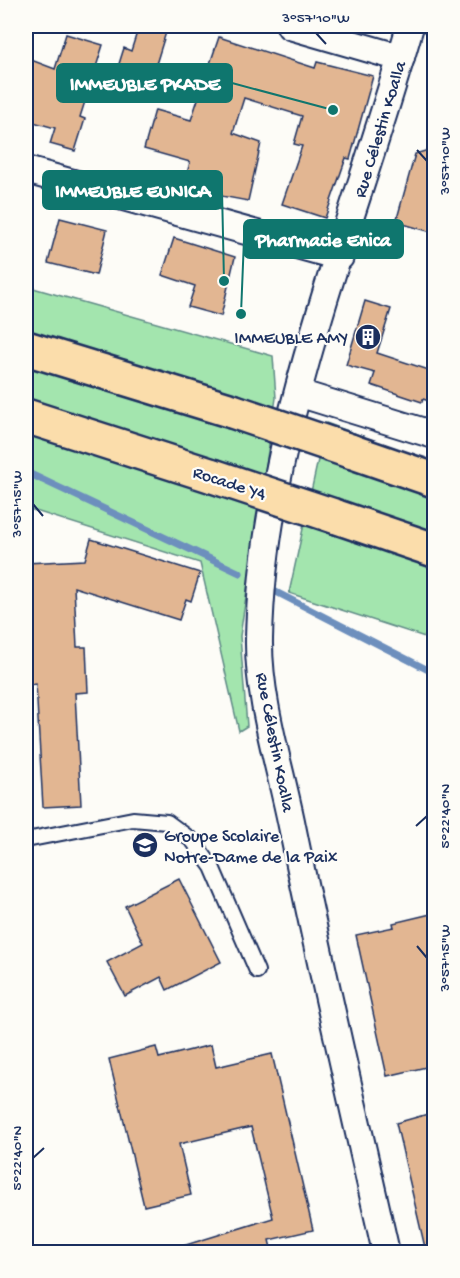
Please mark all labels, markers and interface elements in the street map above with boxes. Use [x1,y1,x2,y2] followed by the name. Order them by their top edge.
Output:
[281,10,350,28] text: 3°57'10"W
[351,58,412,201] street label: Rue Célestin Koalla
[57,64,232,102] callout: IMMEUBLE PKADE
[70,75,222,98] text: IMMEUBLE PKADE
[437,127,455,196] text: 3°57'10"W
[43,171,222,209] callout: IMMEUBLE EUNICA
[55,182,213,205] text: IMMEUBLE EUNICA
[244,220,403,258] callout: Pharmacie Enica
[254,231,392,254] text: Pharmacie Enica
[353,322,383,352] building icon: IMMEUBLE AMY
[234,329,348,350] place label: IMMEUBLE AMY
[190,463,269,506] street label: Rocade Y4
[9,470,27,538] text: 3°57'15"W
[250,671,298,815] street label: Rue Célestin Koalla
[437,783,455,848] text: 5°22'40"N
[164,827,338,869] place label: Groupe Scolaire Notre-Dame de la Paix
[130,830,160,860] school or university icon: Groupe Scolaire Notre-Dame de la Paix
[437,924,455,992] text: 3°57'15"W
[9,1125,27,1190] text: 5°22'40"N

